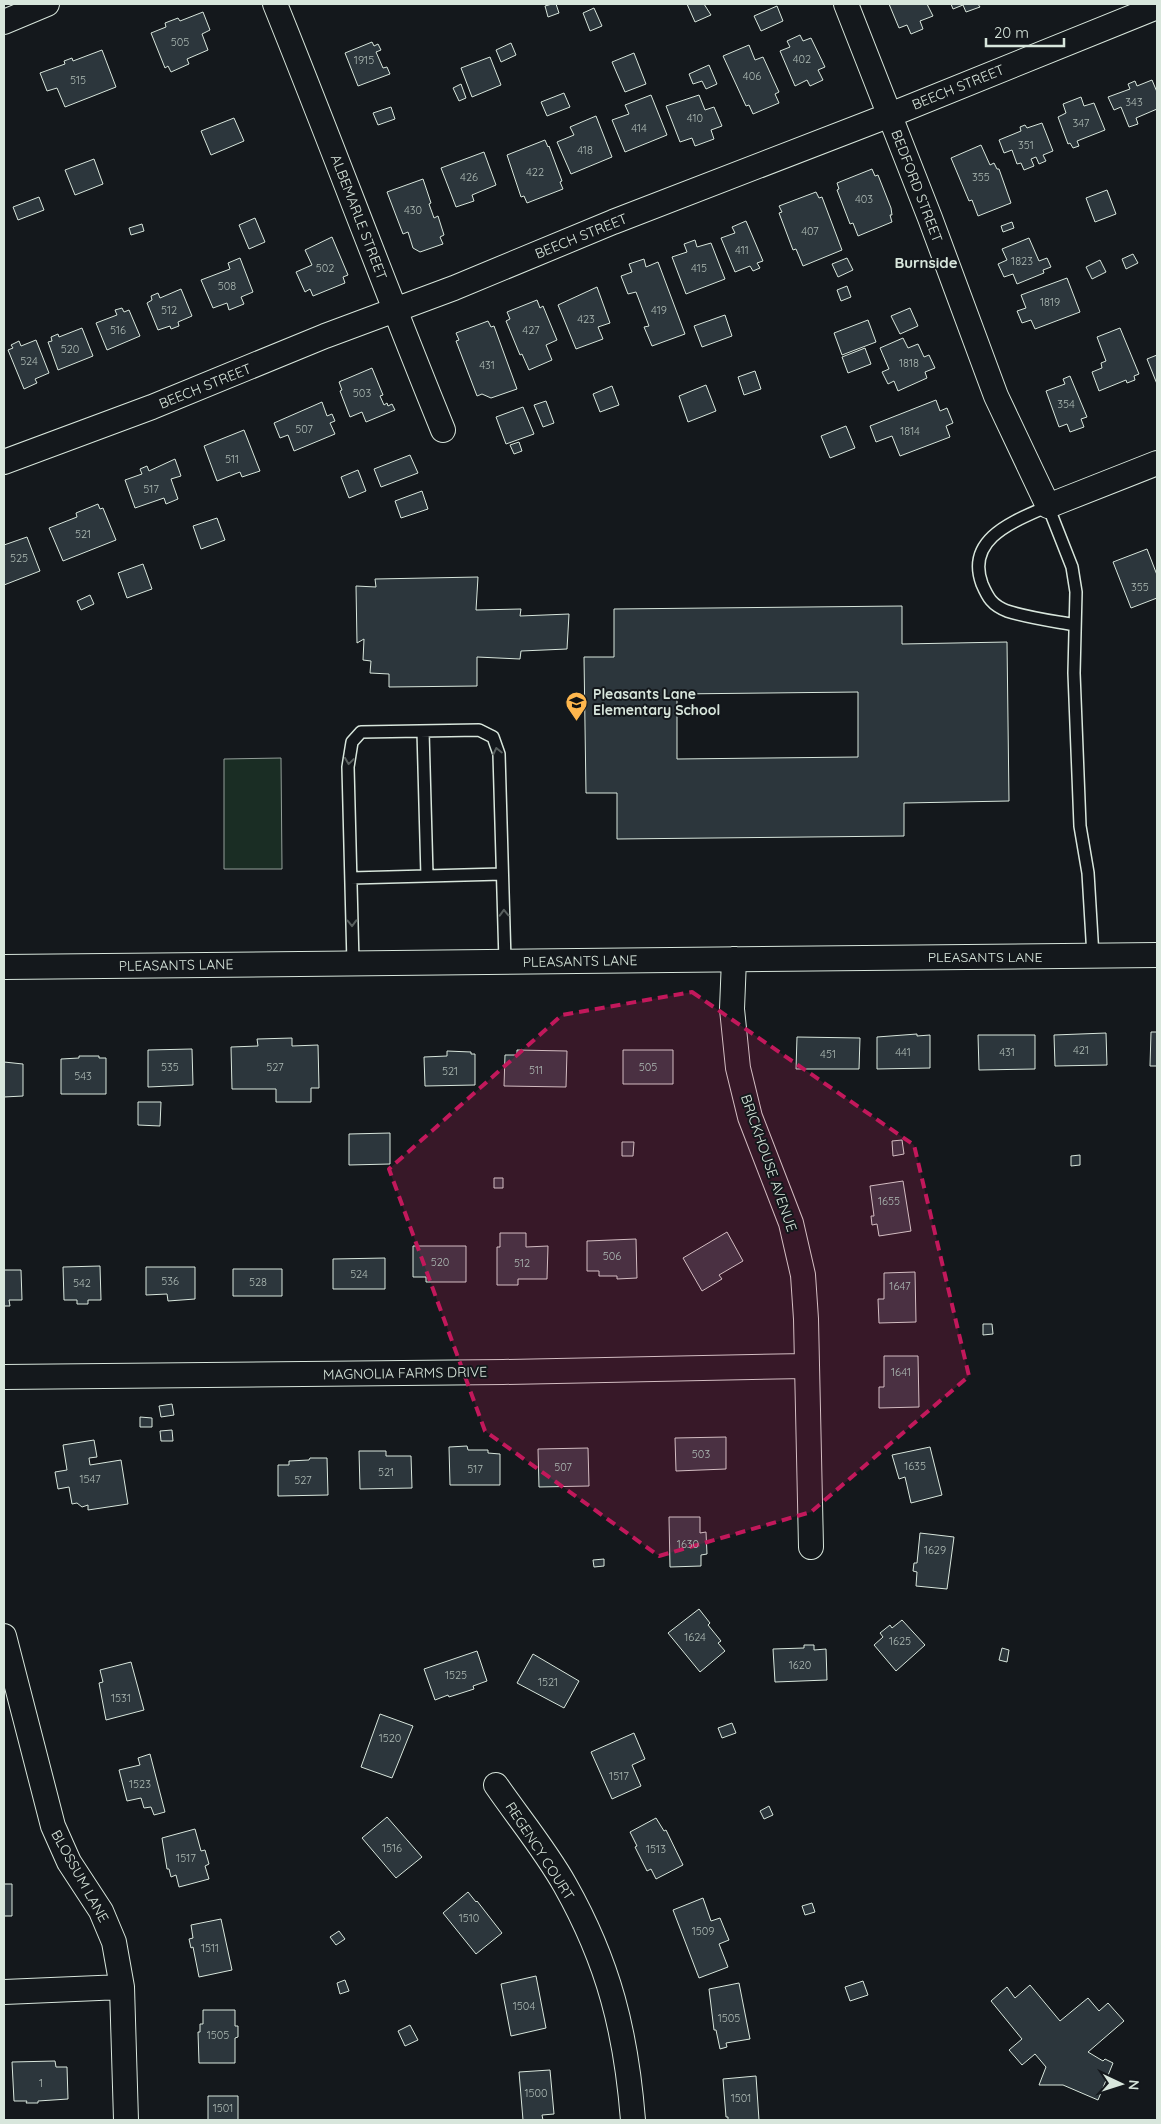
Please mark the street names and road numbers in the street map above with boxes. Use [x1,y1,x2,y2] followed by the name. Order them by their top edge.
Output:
[909,60,1007,114] street label: BEECH STREET
[887,127,947,245] street label: BEDFORD STREET
[327,152,391,282] street label: ALBEMARLE STREET
[532,209,630,263] street label: BEECH STREET
[156,359,254,413] street label: BEECH STREET
[928,948,1042,966] street label: PLEASANTS LANE
[522,951,638,971] street label: PLEASANTS LANE
[118,955,234,975] street label: PLEASANTS LANE
[737,1092,801,1234] street label: BRICKHOUSE AVENUE
[323,1363,487,1383] street label: MAGNOLIA FARMS DRIVE
[502,1799,578,1903] street label: REGENCY COURT
[47,1827,113,1925] street label: BLOSSUM LANE

